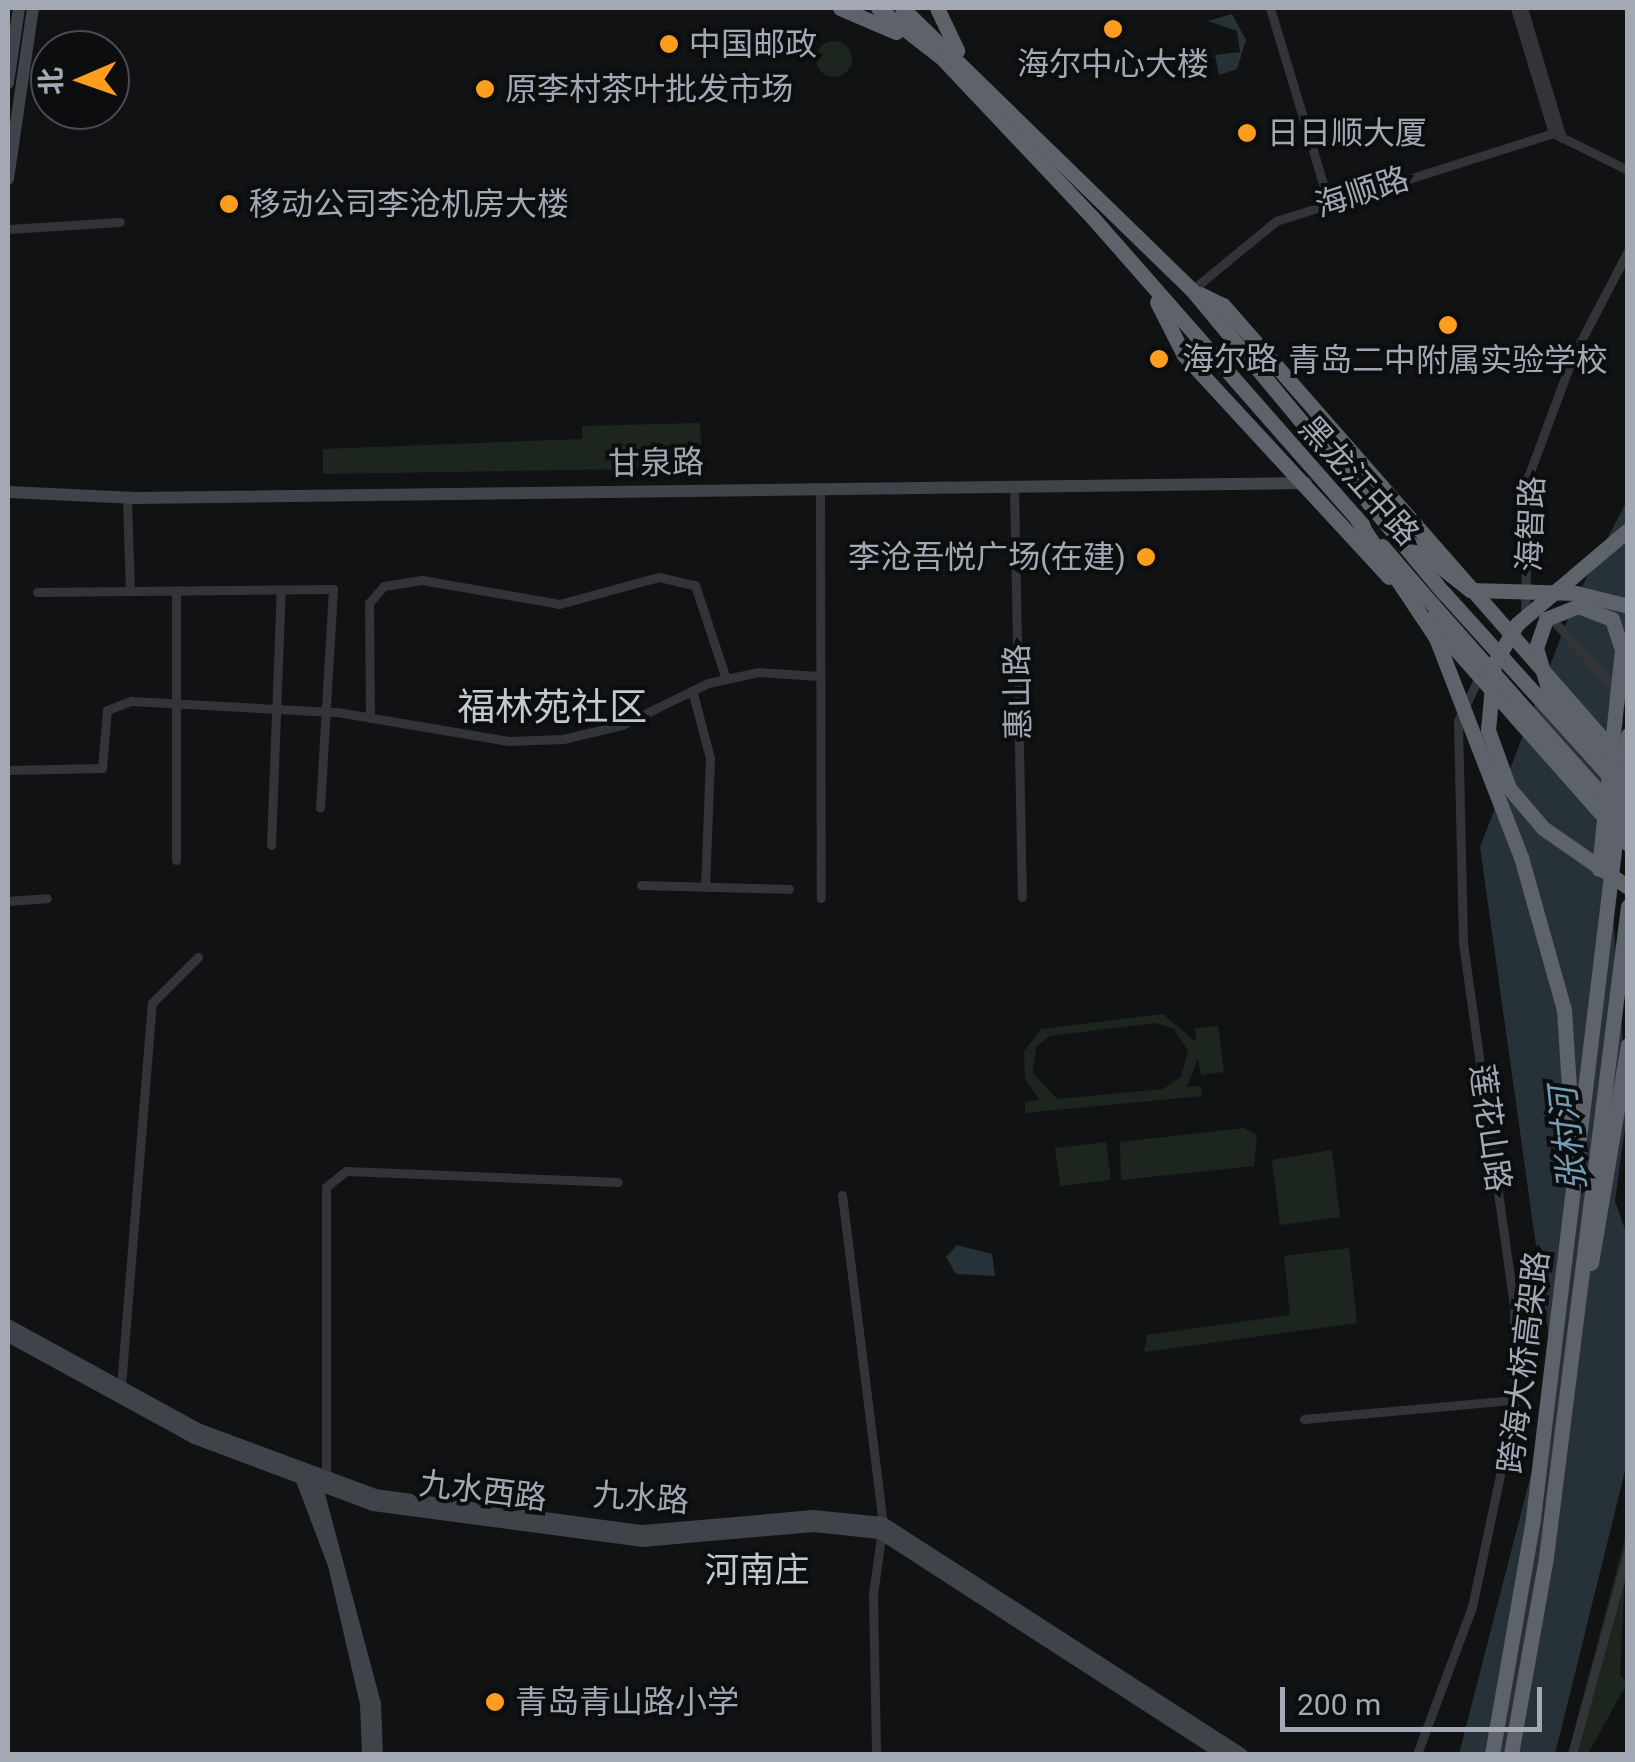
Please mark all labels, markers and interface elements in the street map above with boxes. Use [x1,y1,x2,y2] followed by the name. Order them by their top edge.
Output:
[1102,18,1124,40] marker: 海尔中心大楼
[689,25,817,63] place label: 中国邮政
[30,30,130,130] north arrow
[658,33,680,55] marker: 中国邮政
[1017,45,1209,83] place label: 海尔中心大楼
[35,66,68,96] text: 北
[505,70,793,108] place label: 原李村茶叶批发市场
[474,78,496,100] marker: 原李村茶叶批发市场
[1267,114,1427,152] place label: 日日顺大厦
[1236,122,1258,144] marker: 日日顺大厦
[1310,159,1414,225] street label: 海顺路
[249,185,569,223] place label: 移动公司李沧机房大楼
[218,193,240,215] marker: 移动公司李沧机房大楼
[1437,314,1459,336] marker: 青岛二中附属实验学校
[1182,340,1278,378] place label: 海尔路
[1288,341,1608,379] place label: 青岛二中附属实验学校
[1146,346,1172,372] marker: 海尔路
[1291,409,1427,553] street label: 黑龙江中路
[608,443,704,483] street label: 甘泉路
[1510,475,1552,573] street label: 海智路
[848,538,1126,576] place label: 李沧吾悦广场(在建)
[1135,546,1157,568] marker: 李沧吾悦广场(在建)
[998,644,1038,740] street label: 惠山路
[457,685,647,731] district label: 福林苑社区
[1462,1062,1518,1194] street label: 莲花山路
[1543,1085,1595,1193] water label: 张村河
[1491,1248,1557,1476] street label: 跨海大桥高架路
[417,1464,549,1518] street label: 九水西路
[592,1475,690,1521] street label: 九水路
[705,1550,809,1592] district label: 河南庄
[1285,1667,1548,1729] scale bar
[515,1683,739,1721] place label: 青岛青山路小学
[1297,1687,1381,1722] text: 200 m
[484,1691,506,1713] marker: 青岛青山路小学

